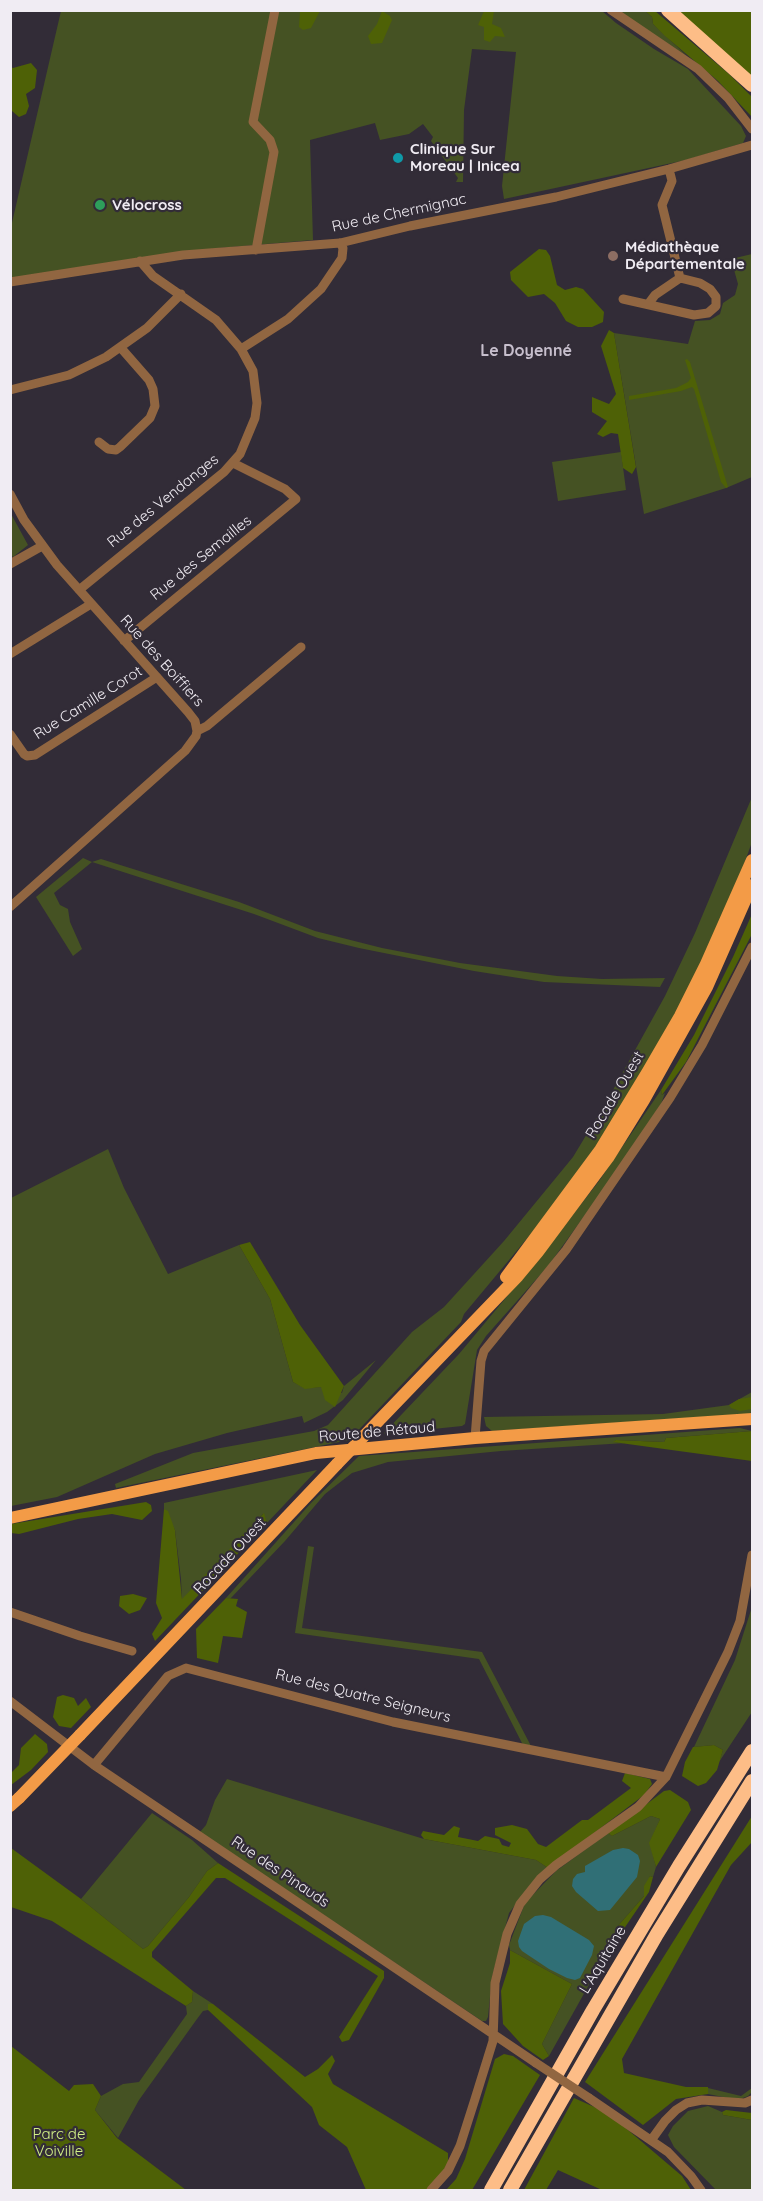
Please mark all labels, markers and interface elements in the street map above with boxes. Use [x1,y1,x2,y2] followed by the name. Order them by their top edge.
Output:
[410,140,520,175] place label: Clinique Sur Moreau | Inicea
[391,151,405,165] marker: Clinique Sur Moreau | Inicea
[330,190,468,236] street label: Rue de Chermignac
[112,196,182,214] place label: Vélocross
[93,198,107,212] marker: Vélocross
[625,238,745,273] place label: Médiathèque Départementale
[606,249,620,263] marker: Médiathèque Départementale
[480,341,572,361] district label: Le Doyenné
[104,451,222,551] street label: Rue des Vendanges
[147,512,255,604] street label: Rue des Semailles
[116,612,208,710] street label: Rue des Boiffiers
[30,662,146,744] street label: Rue Camille Corot
[582,1048,648,1142] street label: Rocade Ouest
[318,1418,436,1446] street label: Route de Rétaud
[190,1514,270,1598] street label: Rocade Ouest
[273,1665,453,1727] street label: Rue des Quatre Seigneurs
[228,1833,332,1911] street label: Rue des Pinauds
[576,1923,630,1997] street label: L'Aquitaine
[33,2125,85,2160] park label: Parc de Voiville

